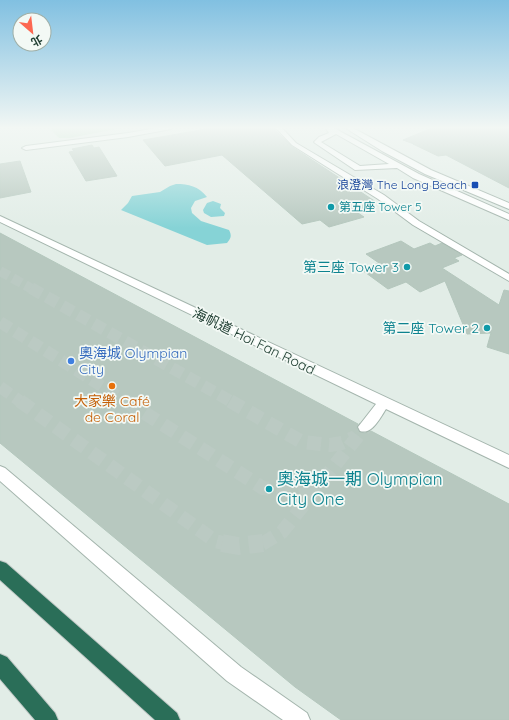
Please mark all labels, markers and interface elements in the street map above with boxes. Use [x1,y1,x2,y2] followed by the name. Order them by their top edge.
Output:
[12,12,52,52] north arrow
[29,32,45,50] text: 北
[337,177,467,192] place label: 浪澄灣 The Long Beach
[470,180,480,190] marker: 浪澄灣 The Long Beach
[339,199,422,214] place label: 第五座 Tower 5
[326,202,336,212] marker: 第五座 Tower 5
[303,258,399,276] place label: 第三座 Tower 3
[402,262,412,272] marker: 第三座 Tower 3
[190,304,318,378] street label: 海帆道 Hoi Fan Road
[383,319,479,337] place label: 第二座 Tower 2
[482,323,492,333] marker: 第二座 Tower 2
[79,344,187,378] place label: 奧海城 Olympian City
[66,356,76,366] marker: 奧海城 Olympian City
[107,381,117,391] marker: 大家樂 Café de Coral
[74,392,150,426] place label: 大家樂 Café de Coral
[277,468,443,509] place label: 奧海城一期 Olympian City One
[264,484,274,494] marker: 奧海城一期 Olympian City One

